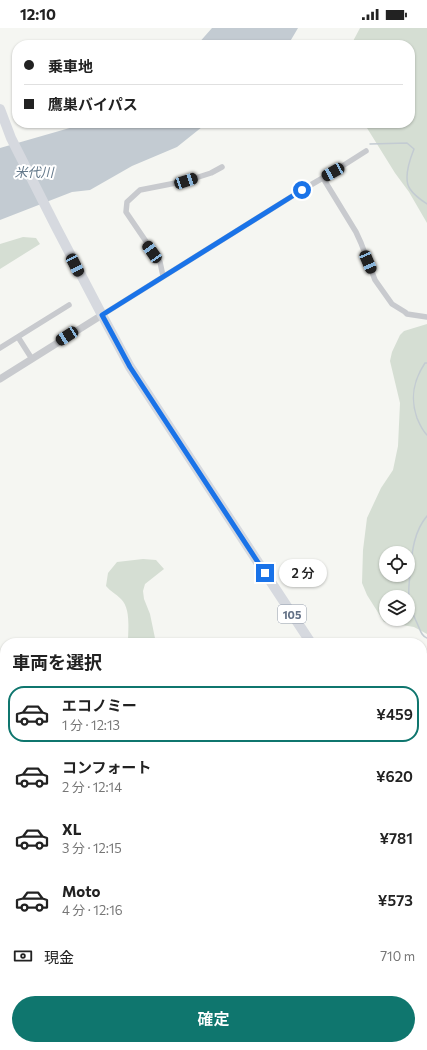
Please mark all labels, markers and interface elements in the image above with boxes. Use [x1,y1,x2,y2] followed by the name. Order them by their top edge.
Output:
[20,5,56,23] text: 12:10
[48,57,93,75] text: 乗車地
[48,95,138,113] text: 鷹巣バイパス
[320,161,346,183] car
[14,164,55,180] water label: 米代川
[173,172,199,190] car
[293,181,311,199] route start
[140,239,164,265] car
[358,249,378,275] car
[64,252,86,278] car
[54,324,80,348] car
[379,546,415,626] map controls
[379,546,415,582] button: locate
[279,559,327,587] callout: 2 分
[256,564,274,582] route end
[292,565,314,581] text: 2 分
[379,590,415,626] button: layers
[278,605,306,623] road number: 105
[12,651,102,673] text: 車両を選択
[14,696,50,732] icon: car
[62,696,137,714] text: エコノミー
[376,705,413,723] text: ¥459
[62,717,120,733] text: 1 分 · 12:13
[14,758,50,794] icon: car
[62,758,152,776] text: コンフォート
[376,767,413,785] text: ¥620
[62,779,122,795] text: 2 分 · 12:14
[14,820,50,856] icon: car
[62,820,81,838] text: XL
[379,829,413,847] text: ¥781
[62,840,122,856] text: 3 分 · 12:15
[14,882,50,918] icon: car
[62,882,101,900] text: Moto
[378,891,413,909] text: ¥573
[62,902,123,918] text: 4 分 · 12:16
[12,945,34,967] icon: cash
[44,948,74,966] text: 現金
[380,948,415,964] text: 710 m
[12,996,415,1042] button: 確定

